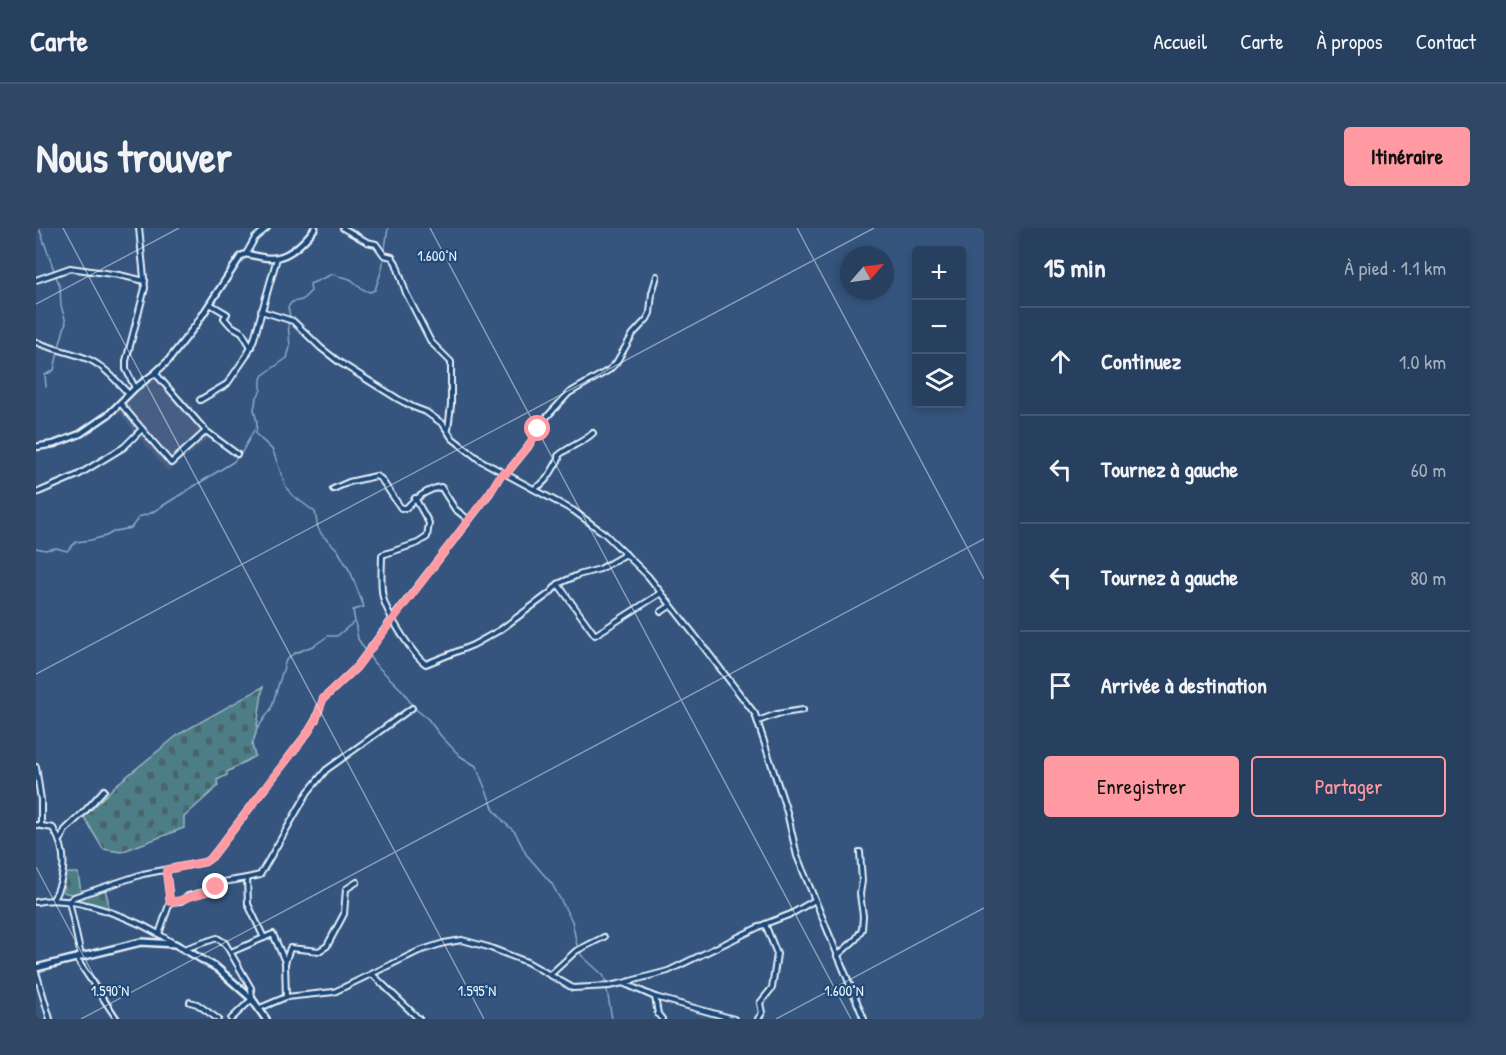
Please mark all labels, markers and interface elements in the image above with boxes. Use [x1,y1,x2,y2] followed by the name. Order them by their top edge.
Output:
[30,22,88,60] text: Carte
[1154,27,1207,56] text: Accueil
[1240,27,1284,56] text: Carte
[1317,27,1383,56] text: À propos
[1416,27,1476,56] text: Contact
[1344,127,1470,186] button: Itinéraire
[36,128,232,185] text: Nous trouver
[417,245,457,266] text: 1.600°N
[840,246,894,300] north arrow
[912,246,966,408] map controls
[912,246,966,300] button: +
[1044,250,1106,285] text: 15 min
[1344,254,1446,281] text: À pied · 1.1 km
[912,300,966,354] button: −
[1044,345,1077,378] icon: ahead
[1101,346,1181,376] text: Continuez
[1399,348,1446,375] text: 1.0 km
[912,354,966,408] button: layers
[524,415,550,441] route start
[1044,453,1077,486] icon: left
[1101,454,1238,484] text: Tournez à gauche
[1411,456,1446,483] text: 60 m
[1044,561,1077,594] icon: left
[1101,562,1238,592] text: Tournez à gauche
[1410,564,1446,591] text: 80 m
[1044,669,1077,702] icon: arrive
[1101,670,1267,700] text: Arrivée à destination
[1044,756,1239,817] button: Enregistrer
[1251,756,1446,817] button: Partager
[202,873,228,899] route end
[91,980,129,1001] text: 1.590°N
[458,980,496,1001] text: 1.595°N
[824,980,864,1001] text: 1.600°N

